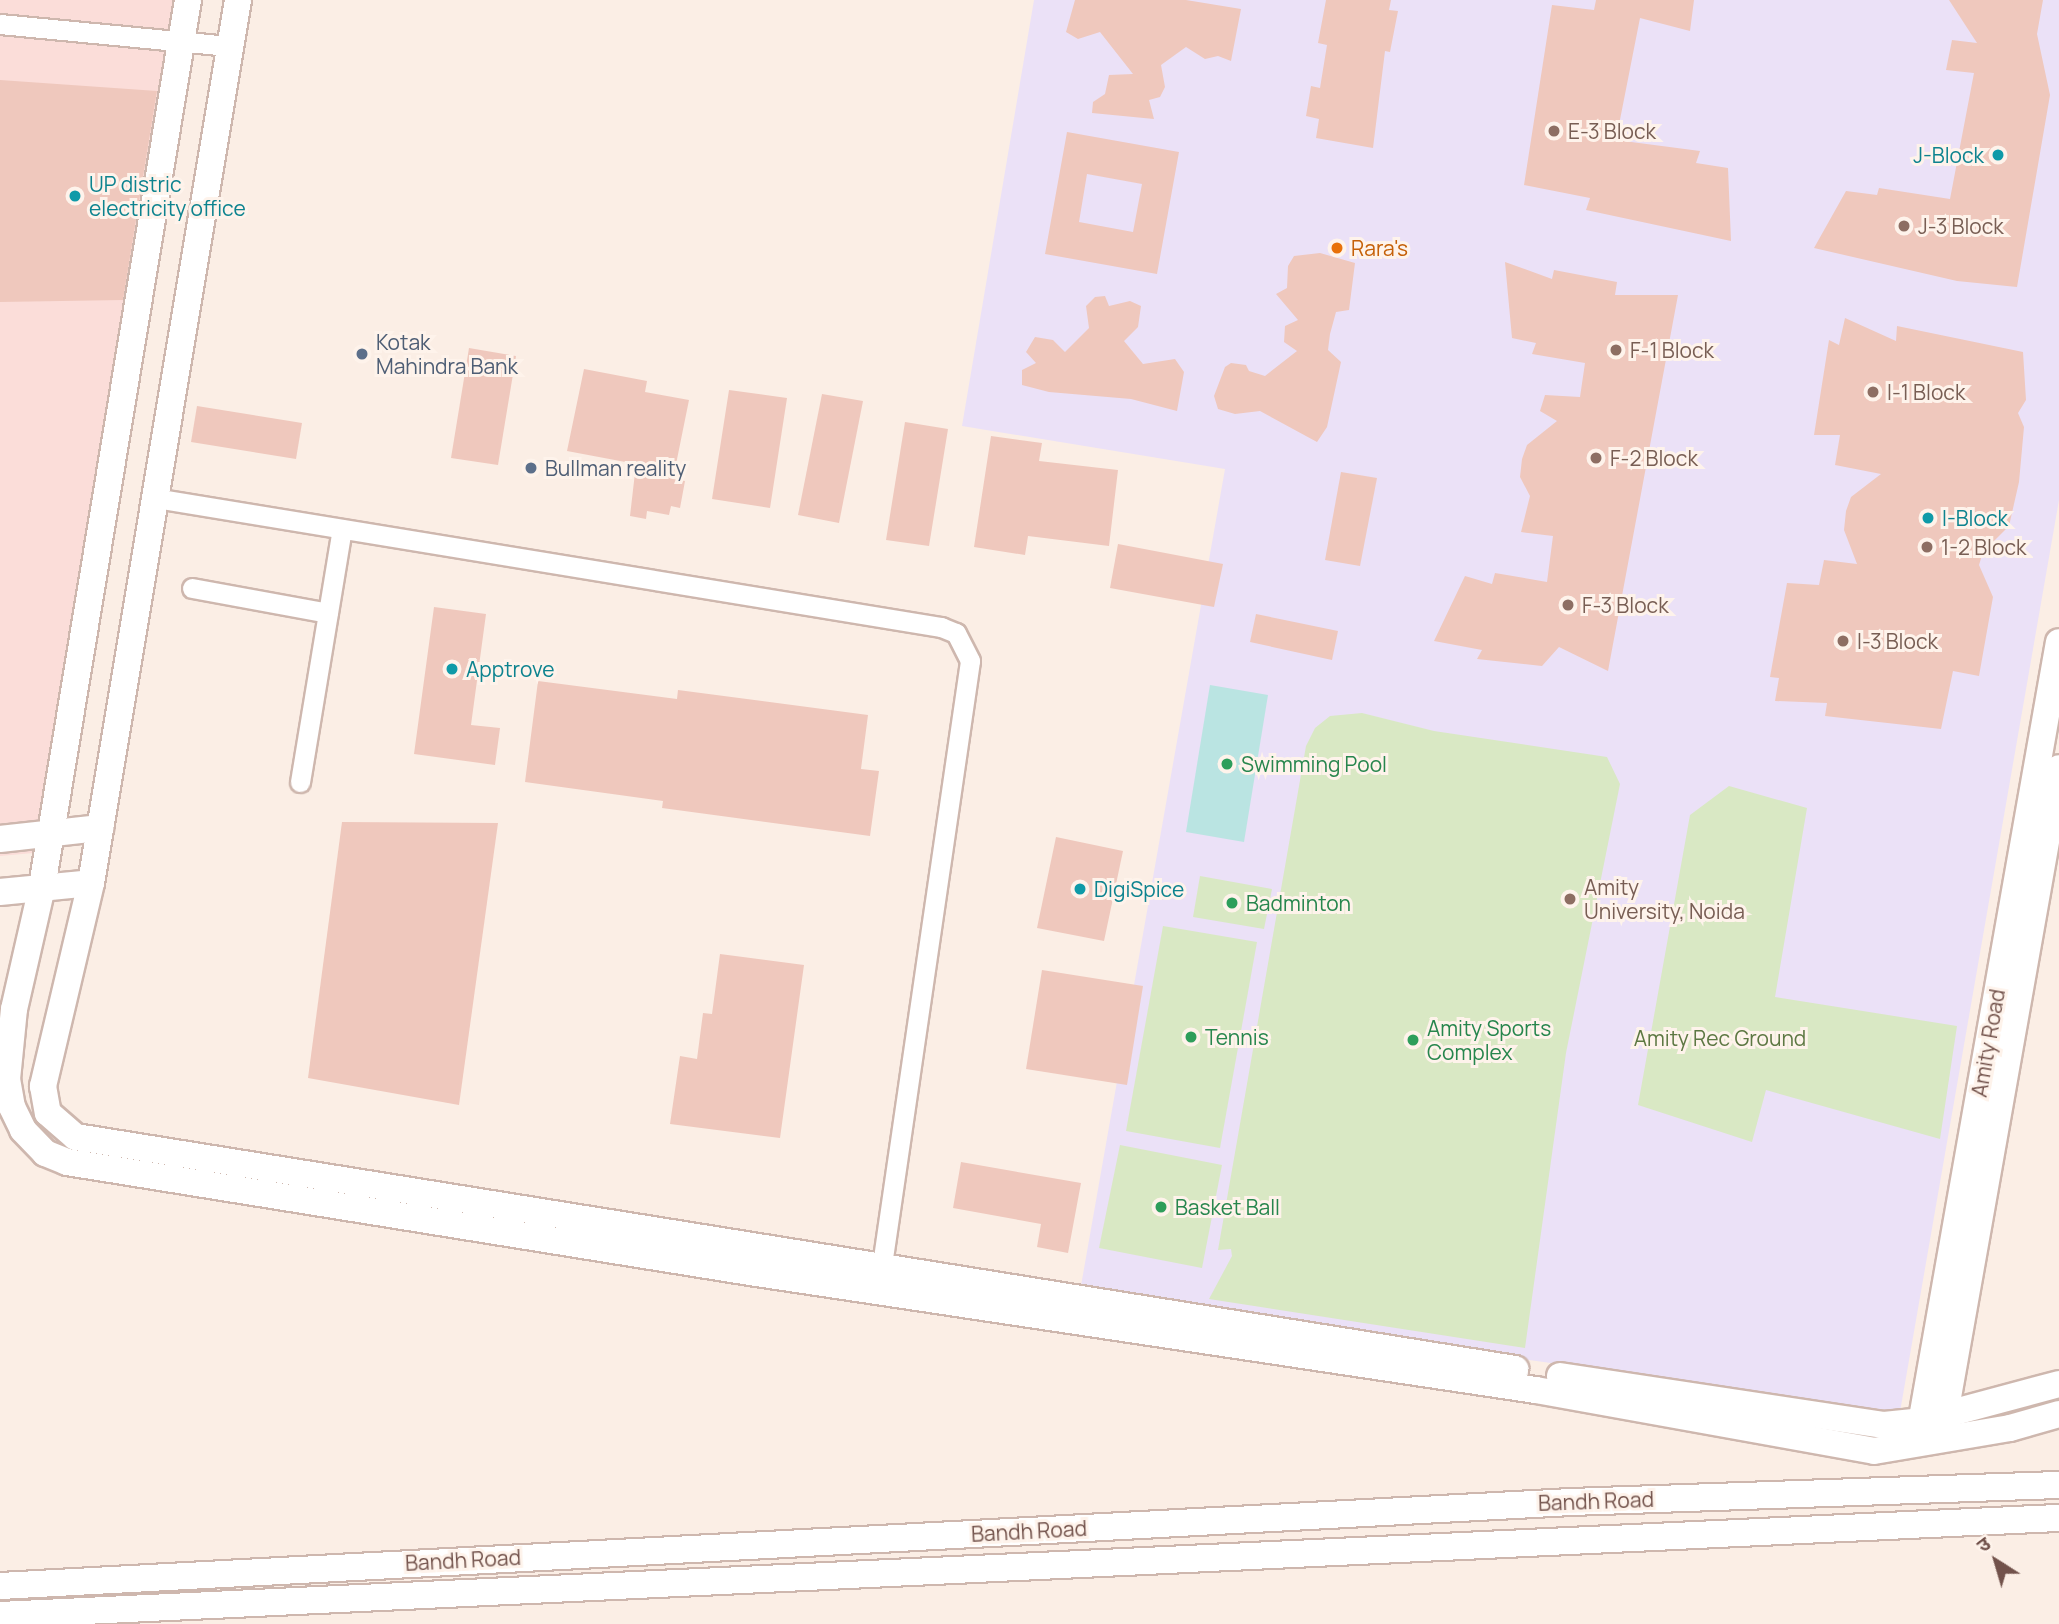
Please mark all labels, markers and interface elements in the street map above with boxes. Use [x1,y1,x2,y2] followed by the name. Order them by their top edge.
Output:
[1568,118,1656,144] place label: E-3 Block
[1546,123,1562,139] marker: E-3 Block
[1913,142,1984,168] place label: J-Block
[1990,147,2006,163] marker: J-Block
[89,171,246,221] place label: UP distric electricity office
[67,188,83,204] marker: UP distric electricity office
[1918,213,2004,239] place label: J-3 Block
[1896,218,1912,234] marker: J-3 Block
[1351,235,1408,261] place label: Rara's
[1329,240,1345,256] marker: Rara's
[376,329,518,379] place label: Kotak Mahindra Bank
[1630,337,1714,363] place label: F-1 Block
[1608,342,1624,358] marker: F-1 Block
[354,346,370,362] marker: Kotak Mahindra Bank
[1887,379,1965,405] place label: I-1 Block
[1865,384,1881,400] marker: I-1 Block
[1610,445,1698,471] place label: F-2 Block
[1588,450,1604,466] marker: F-2 Block
[545,455,686,481] place label: Bullman reality
[523,460,539,476] marker: Bullman reality
[1942,505,2008,531] place label: I-Block
[1920,510,1936,526] marker: I-Block
[1941,534,2026,560] place label: 1-2 Block
[1919,539,1935,555] marker: 1-2 Block
[1582,592,1669,618] place label: F-3 Block
[1560,597,1576,613] marker: F-3 Block
[1857,628,1938,654] place label: I-3 Block
[1835,633,1851,649] marker: I-3 Block
[466,656,554,682] place label: Apptrove
[444,661,460,677] marker: Apptrove
[1241,751,1387,777] place label: Swimming Pool
[1219,756,1235,772] marker: Swimming Pool
[1584,874,1745,924] place label: Amity University, Noida
[1094,876,1184,902] place label: DigiSpice
[1072,881,1088,897] marker: DigiSpice
[1246,890,1351,916] place label: Badminton
[1562,891,1578,907] marker: Amity University, Noida
[1224,895,1240,911] marker: Badminton
[1966,987,2010,1099] street label: Amity Road
[1427,1015,1551,1065] place label: Amity Sports Complex
[1205,1024,1269,1050] place label: Tennis
[1634,1025,1806,1051] park label: Amity Rec Ground
[1183,1029,1199,1045] marker: Tennis
[1405,1032,1421,1048] marker: Amity Sports Complex
[1175,1194,1280,1220] place label: Basket Ball
[1153,1199,1169,1215] marker: Basket Ball
[1538,1486,1654,1516] street label: Bandh Road
[971,1515,1087,1547] street label: Bandh Road
[1961,1526,2031,1596] north arrow
[1971,1530,1996,1558] text: उ
[405,1544,521,1576] street label: Bandh Road

